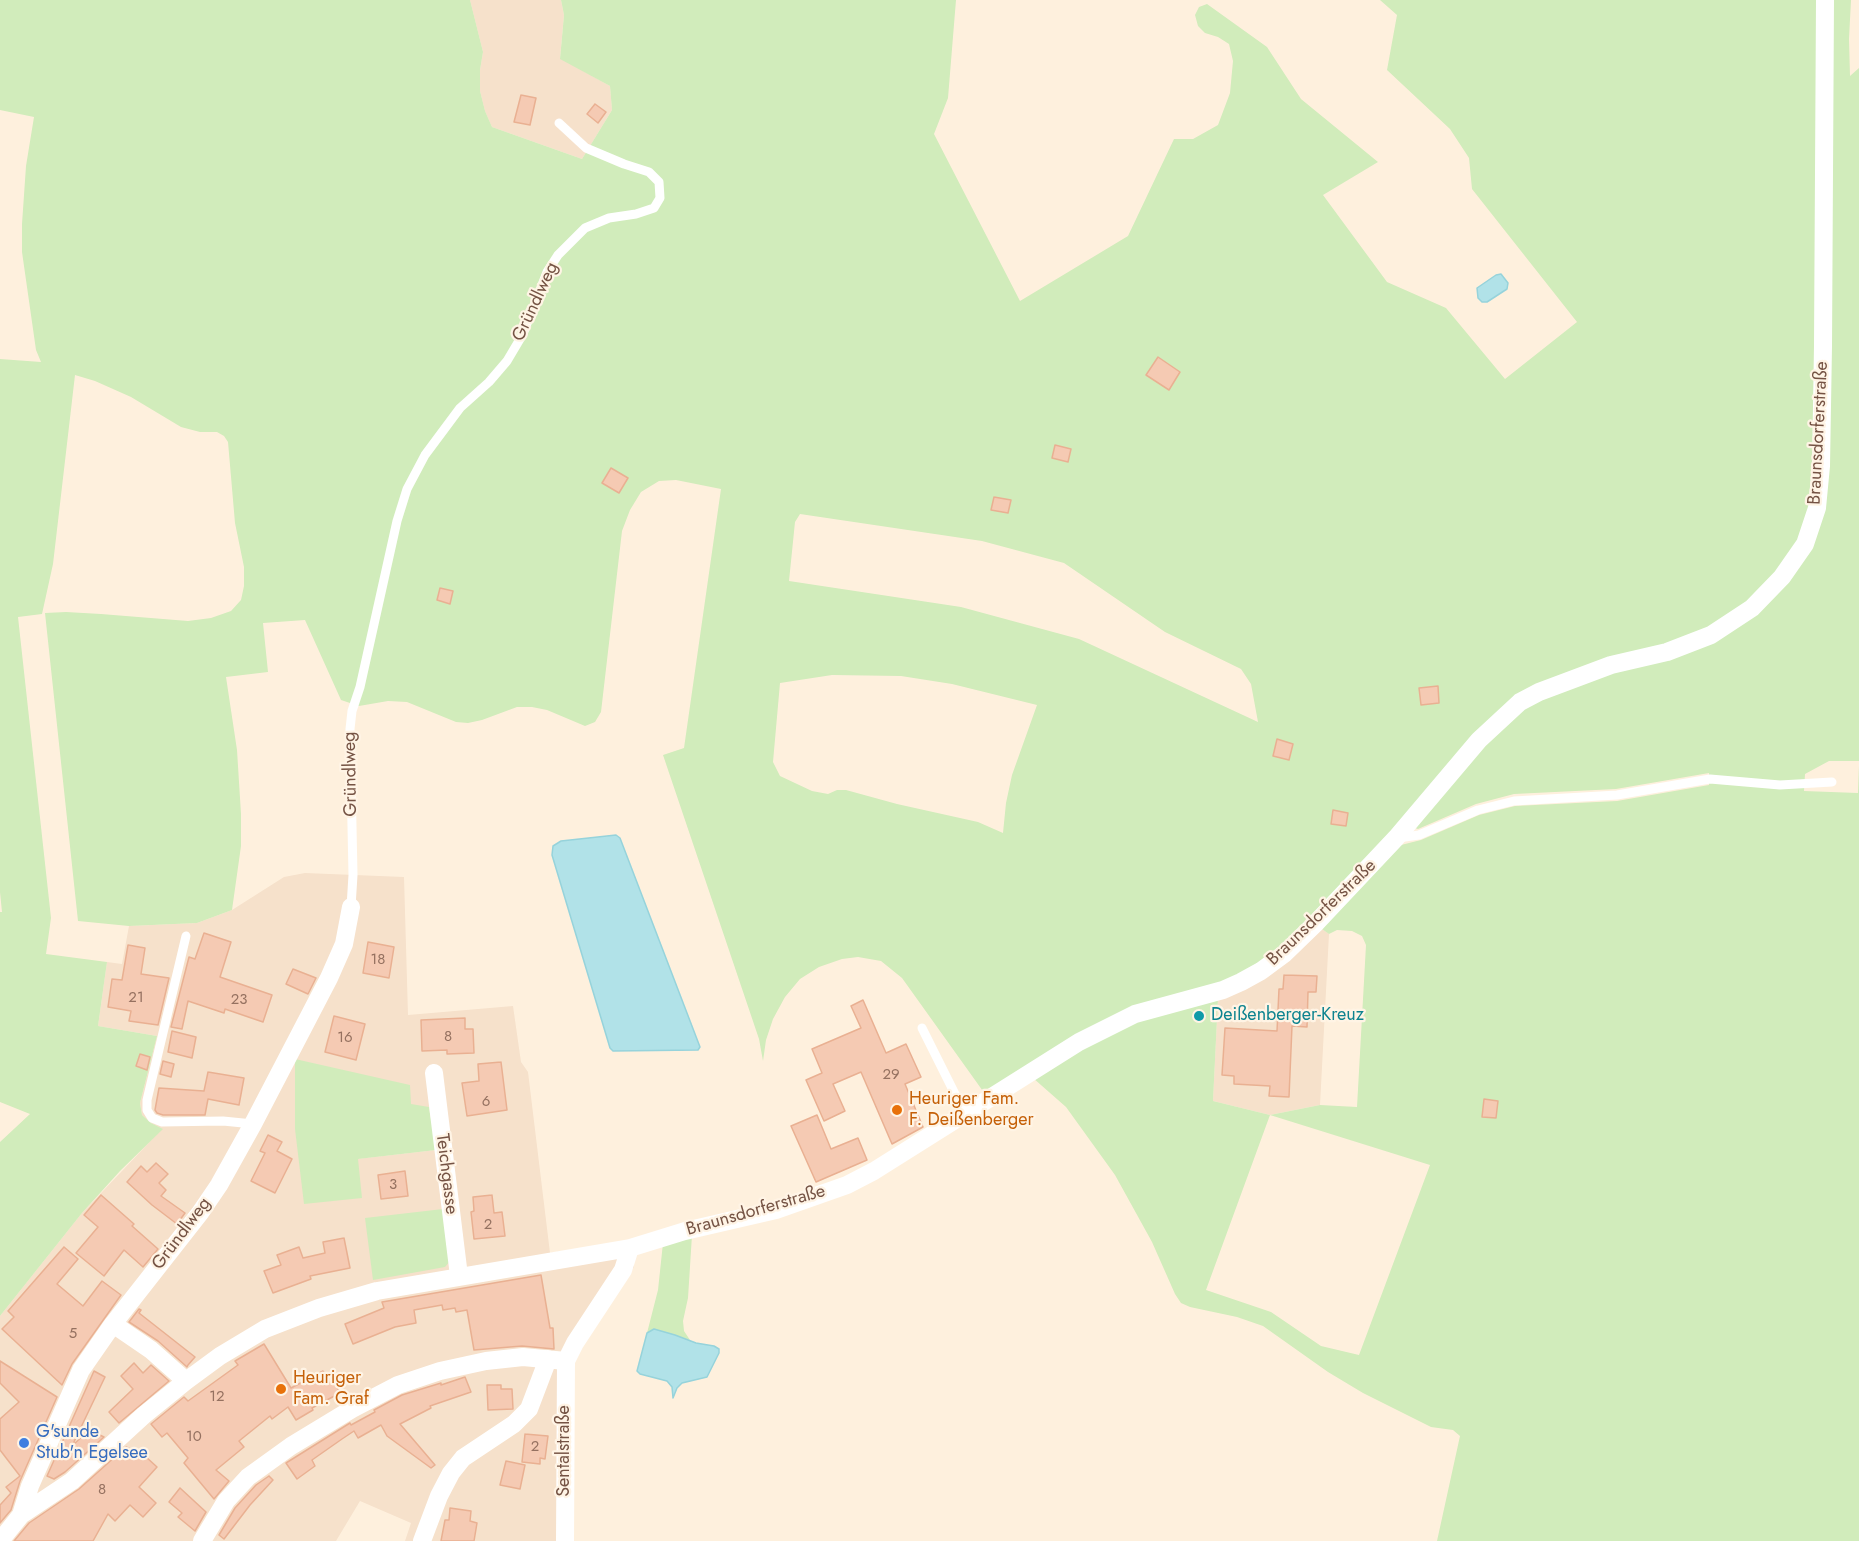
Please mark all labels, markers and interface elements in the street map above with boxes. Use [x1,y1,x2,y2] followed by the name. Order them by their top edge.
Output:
[508,259,564,345] street label: Gründlweg
[1804,361,1834,505] street label: Braunsdorferstraße
[339,731,363,817] street label: Gründlweg
[1263,855,1381,971] street label: Braunsdorferstraße
[371,951,385,969] house number: 18
[128,989,144,1007] house number: 21
[231,991,247,1009] house number: 23
[1211,1005,1364,1027] place label: Deißenberger-Kreuz
[1192,1009,1206,1023] marker: Deißenberger-Kreuz
[444,1028,452,1046] house number: 8
[337,1029,353,1047] house number: 16
[882,1066,900,1084] house number: 29
[909,1089,1034,1132] place label: Heuriger Fam. F. Deißenberger
[482,1093,490,1111] house number: 6
[890,1103,904,1117] marker: Heuriger Fam. F. Deißenberger
[430,1132,462,1216] street label: Teichgasse
[389,1176,397,1194] house number: 3
[684,1181,828,1241] street label: Braunsdorferstraße
[148,1194,216,1274] street label: Gründlweg
[484,1216,492,1234] house number: 2
[69,1325,77,1343] house number: 5
[293,1368,369,1410] place label: Heuriger Fam. Graf
[274,1382,288,1396] marker: Heuriger Fam. Graf
[209,1388,225,1406] house number: 12
[554,1405,576,1497] street label: Sentalstraße
[36,1422,148,1464] place label: G'sunde Stub'n Egelsee
[186,1428,202,1446] house number: 10
[17,1436,31,1450] marker: G'sunde Stub'n Egelsee
[531,1438,539,1456] house number: 2
[98,1481,106,1499] house number: 8

